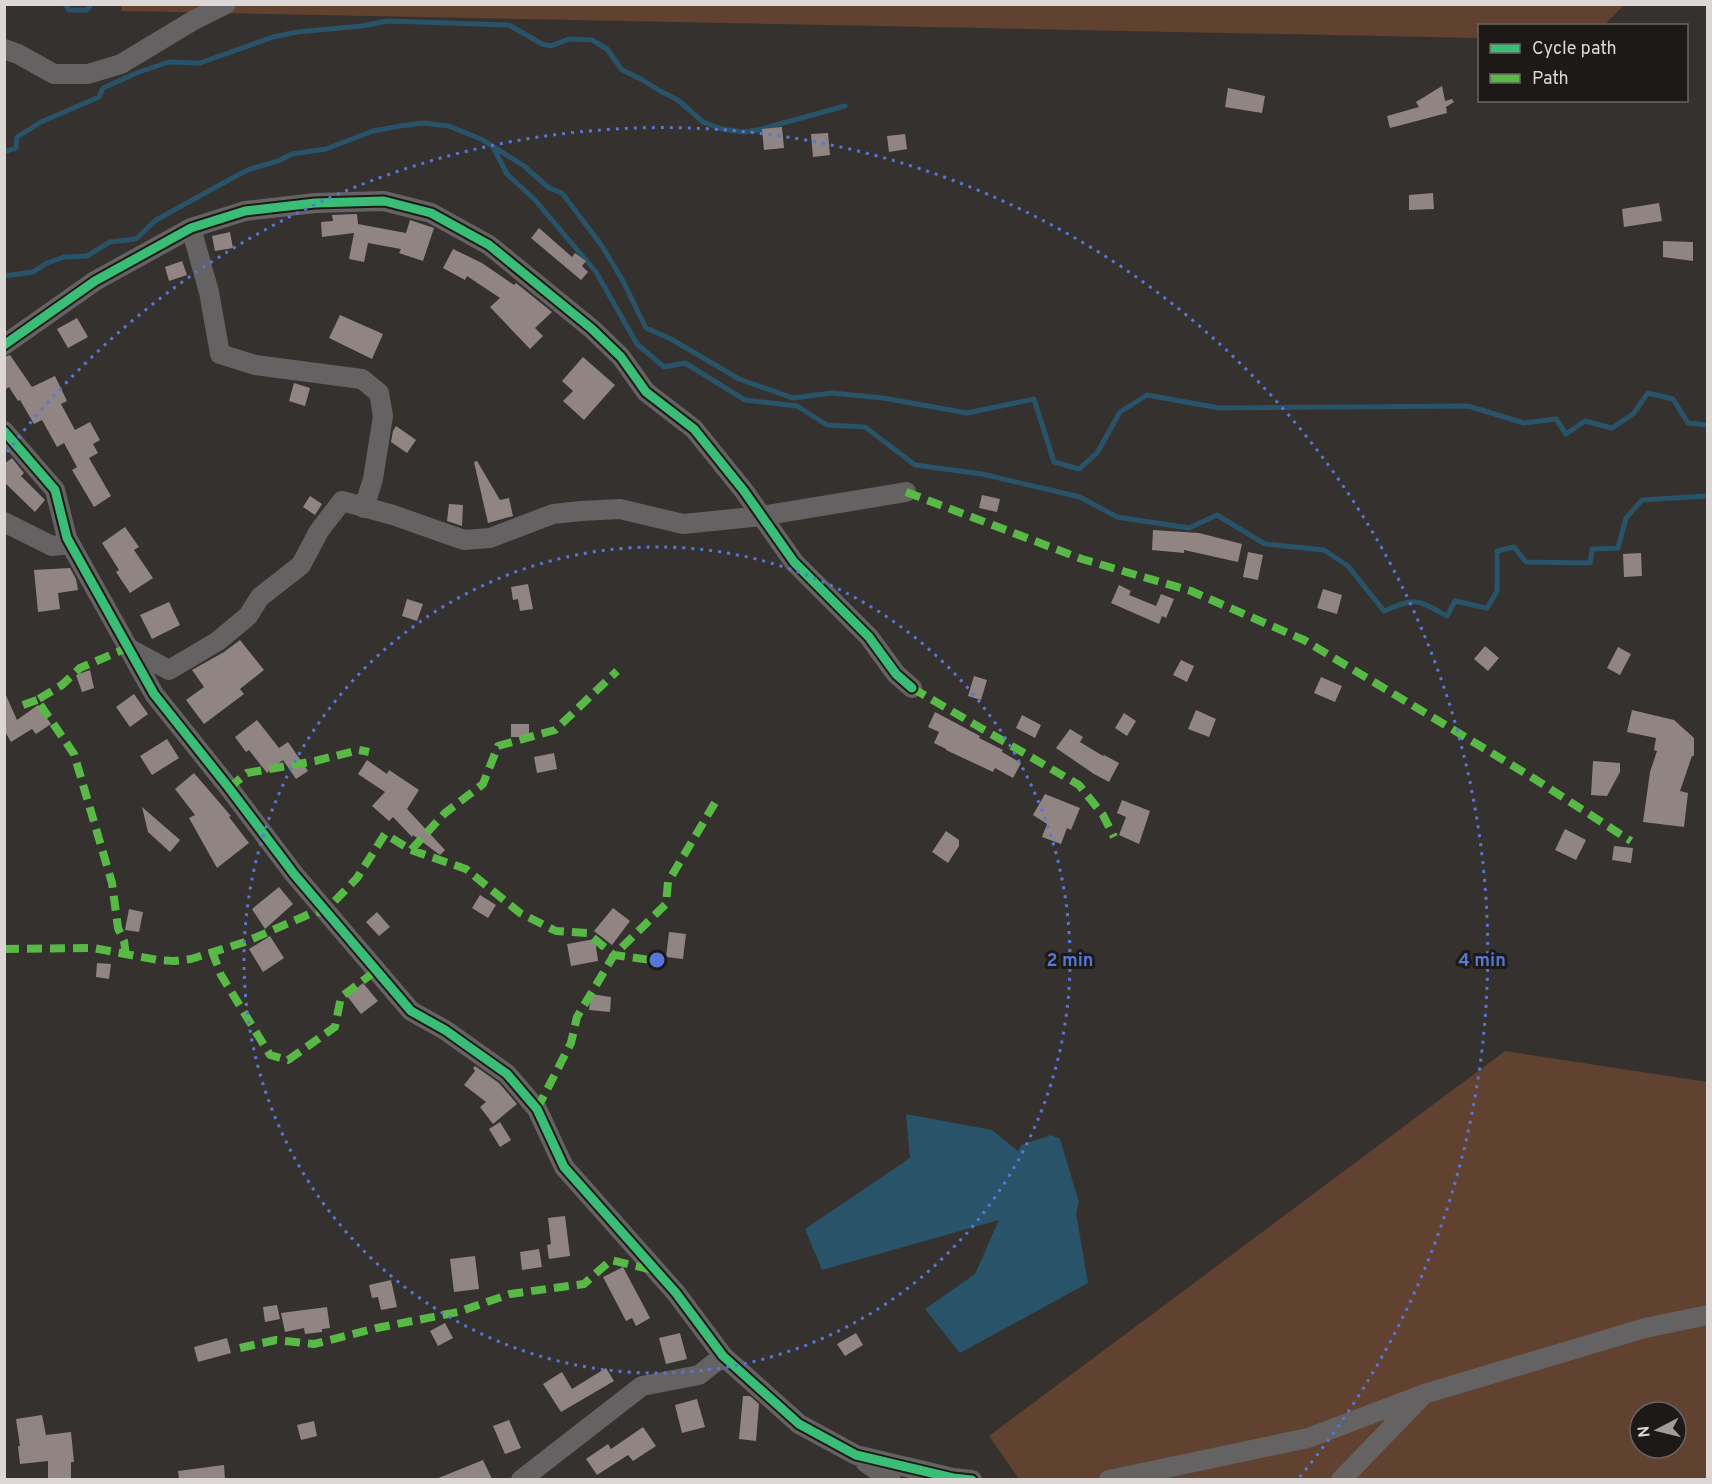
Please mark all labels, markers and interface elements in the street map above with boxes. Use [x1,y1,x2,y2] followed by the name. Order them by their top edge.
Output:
[1478,24,1688,102] legend
[1532,38,1617,61] text: Cycle path
[1532,68,1569,91] text: Path
[647,950,667,970] centre of rings
[1046,950,1094,973] text: 2 min
[1458,950,1506,973] text: 4 min
[1628,1400,1688,1460] north arrow
[1634,1425,1656,1439] text: N

